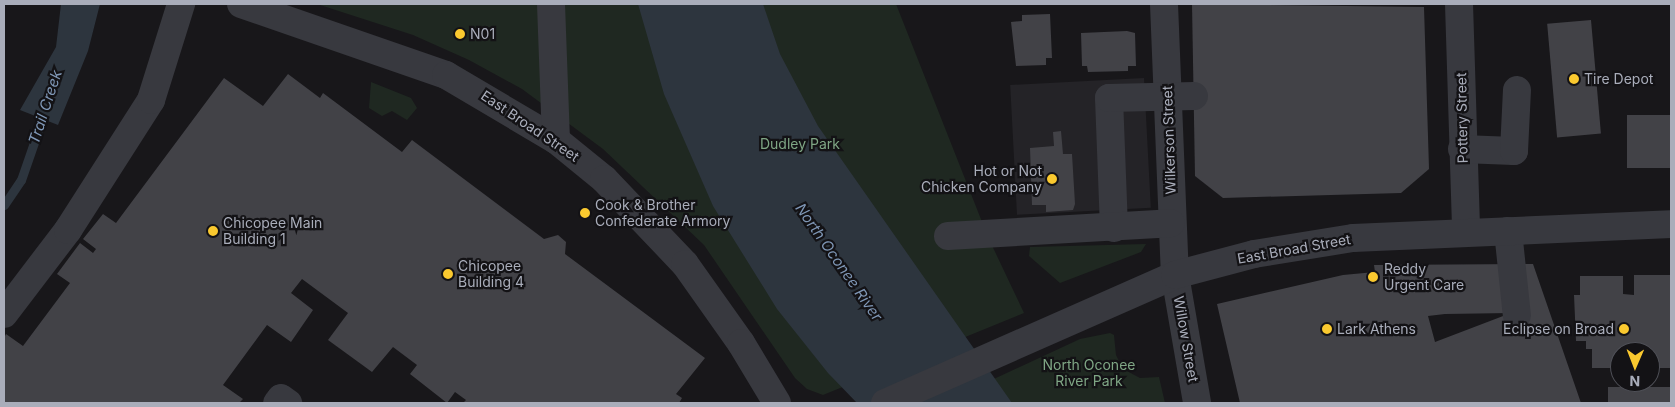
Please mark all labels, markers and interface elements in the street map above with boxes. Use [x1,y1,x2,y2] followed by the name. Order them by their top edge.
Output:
[470,26,495,42] place label: N01
[454,28,466,40] marker: N01
[25,68,65,146] water label: Trail Creek
[1584,71,1653,87] place label: Tire Depot
[1453,72,1471,164] street label: Pottery Street
[1568,73,1580,85] marker: Tire Depot
[1159,85,1179,195] street label: Wilkerson Street
[478,87,582,165] street label: East Broad Street
[760,136,840,152] park label: Dudley Park
[921,163,1042,196] place label: Hot or Not Chicken Company
[1046,173,1058,185] marker: Hot or Not Chicken Company
[595,197,730,230] place label: Cook & Brother Confederate Armory
[792,200,886,324] water label: North Oconee River
[579,207,591,219] marker: Cook & Brother Confederate Armory
[223,215,322,248] place label: Chicopee Main Building 1
[207,225,219,237] marker: Chicopee Main Building 1
[1236,231,1352,267] street label: East Broad Street
[458,258,524,290] place label: Chicopee Building 4
[1384,261,1464,294] place label: Reddy Urgent Care
[442,268,454,280] marker: Chicopee Building 4
[1366,270,1380,284] marker: Reddy Urgent Care
[1170,295,1202,383] street label: Willow Street
[1337,321,1416,337] place label: Lark Athens
[1503,321,1614,337] place label: Eclipse on Broad
[1321,323,1333,335] marker: Lark Athens
[1618,323,1630,335] marker: Eclipse on Broad
[1610,342,1660,392] north arrow
[1043,357,1135,390] park label: North Oconee River Park
[1629,373,1640,390] text: N

